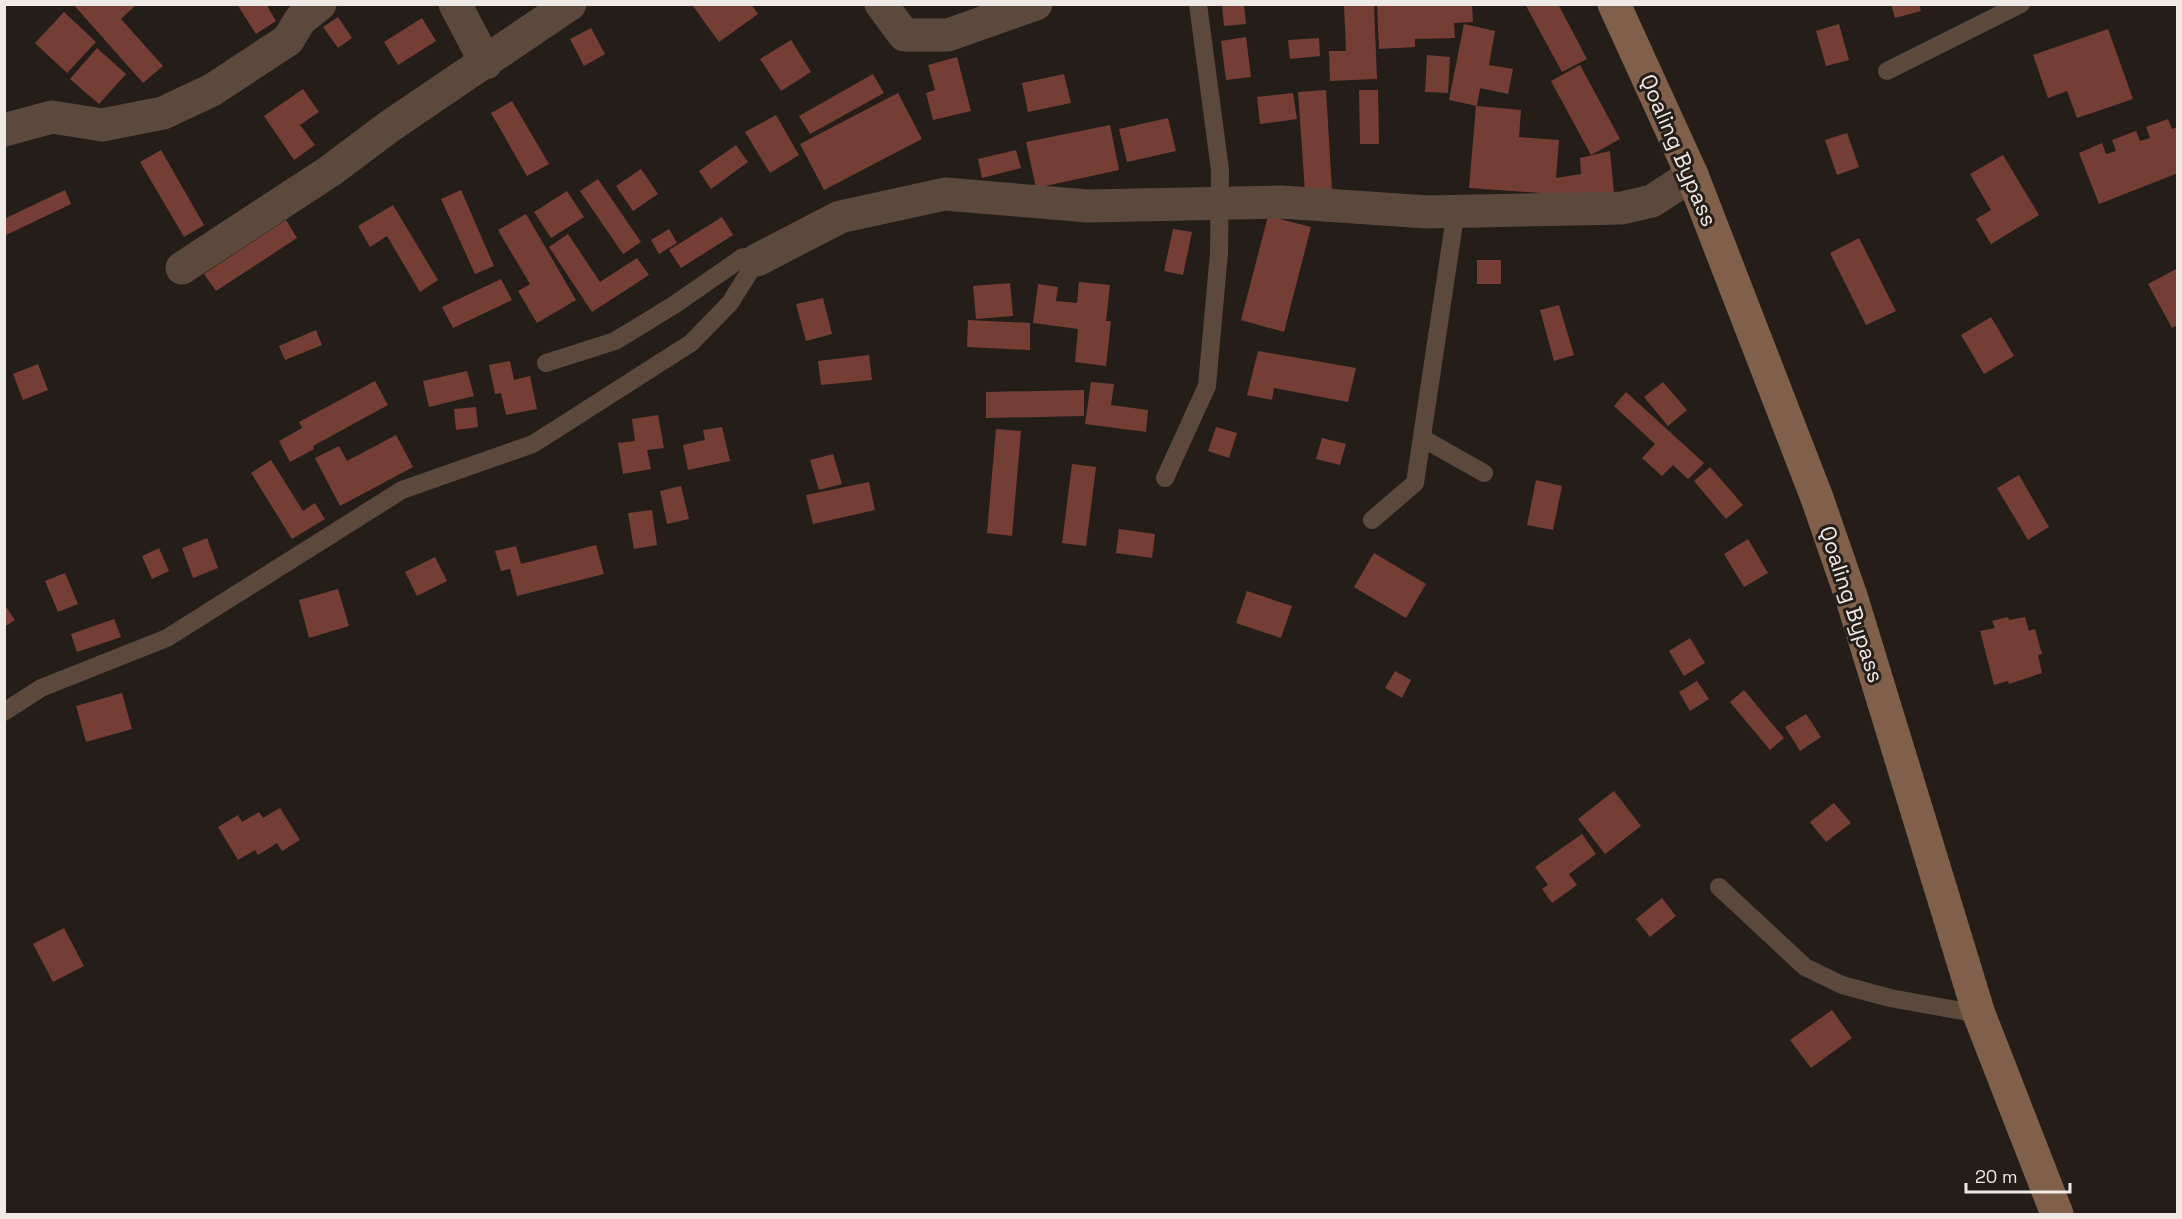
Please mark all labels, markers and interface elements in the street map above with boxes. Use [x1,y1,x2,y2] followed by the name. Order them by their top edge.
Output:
[1634,70,1724,230] street label: Qoaling Bypass
[1814,522,1890,686] street label: Qoaling Bypass
[1966,1156,2070,1194] scale bar
[1975,1165,2018,1188] text: 20 m

